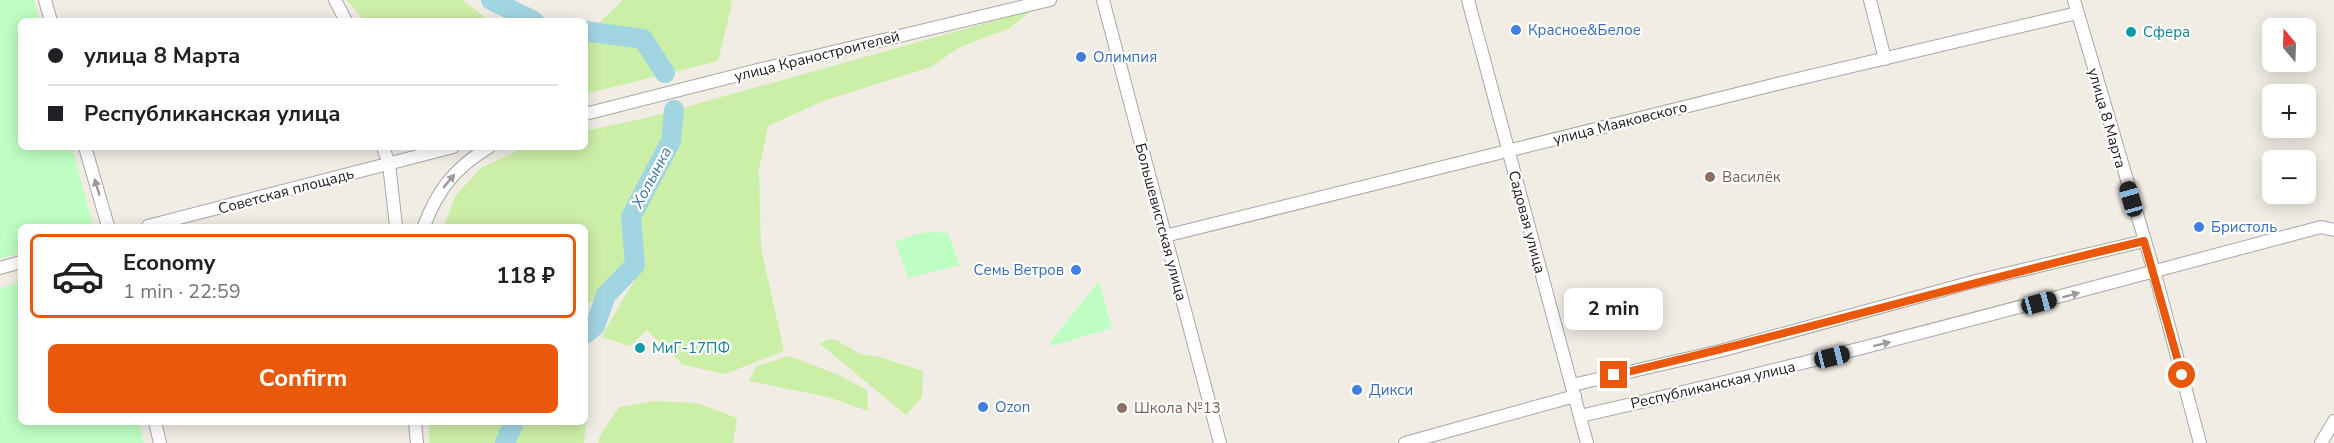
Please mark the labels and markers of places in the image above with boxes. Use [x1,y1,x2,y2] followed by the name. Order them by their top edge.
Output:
[1528,20,1641,40] place label: Красное&Белое
[2143,22,2190,42] place label: Сфера
[1509,23,1523,37] marker: Красное&Белое
[2124,25,2138,39] marker: Сфера
[1093,47,1157,67] place label: Олимпия
[1074,50,1088,64] marker: Олимпия
[1722,167,1781,187] place label: Василёк
[1703,170,1717,184] marker: Василёк
[2211,217,2277,237] place label: Бристоль
[2192,220,2206,234] marker: Бристоль
[974,260,1064,280] place label: Семь Ветров
[1069,263,1083,277] marker: Семь Ветров
[652,338,730,358] place label: МиГ-17ПФ
[633,341,647,355] marker: МиГ-17ПФ
[1369,380,1413,400] place label: Дикси
[1350,383,1364,397] marker: Дикси
[995,397,1030,417] place label: Ozon
[1134,398,1221,418] place label: Школа №13
[976,400,990,414] marker: Ozon
[1115,401,1129,415] marker: Школа №13

